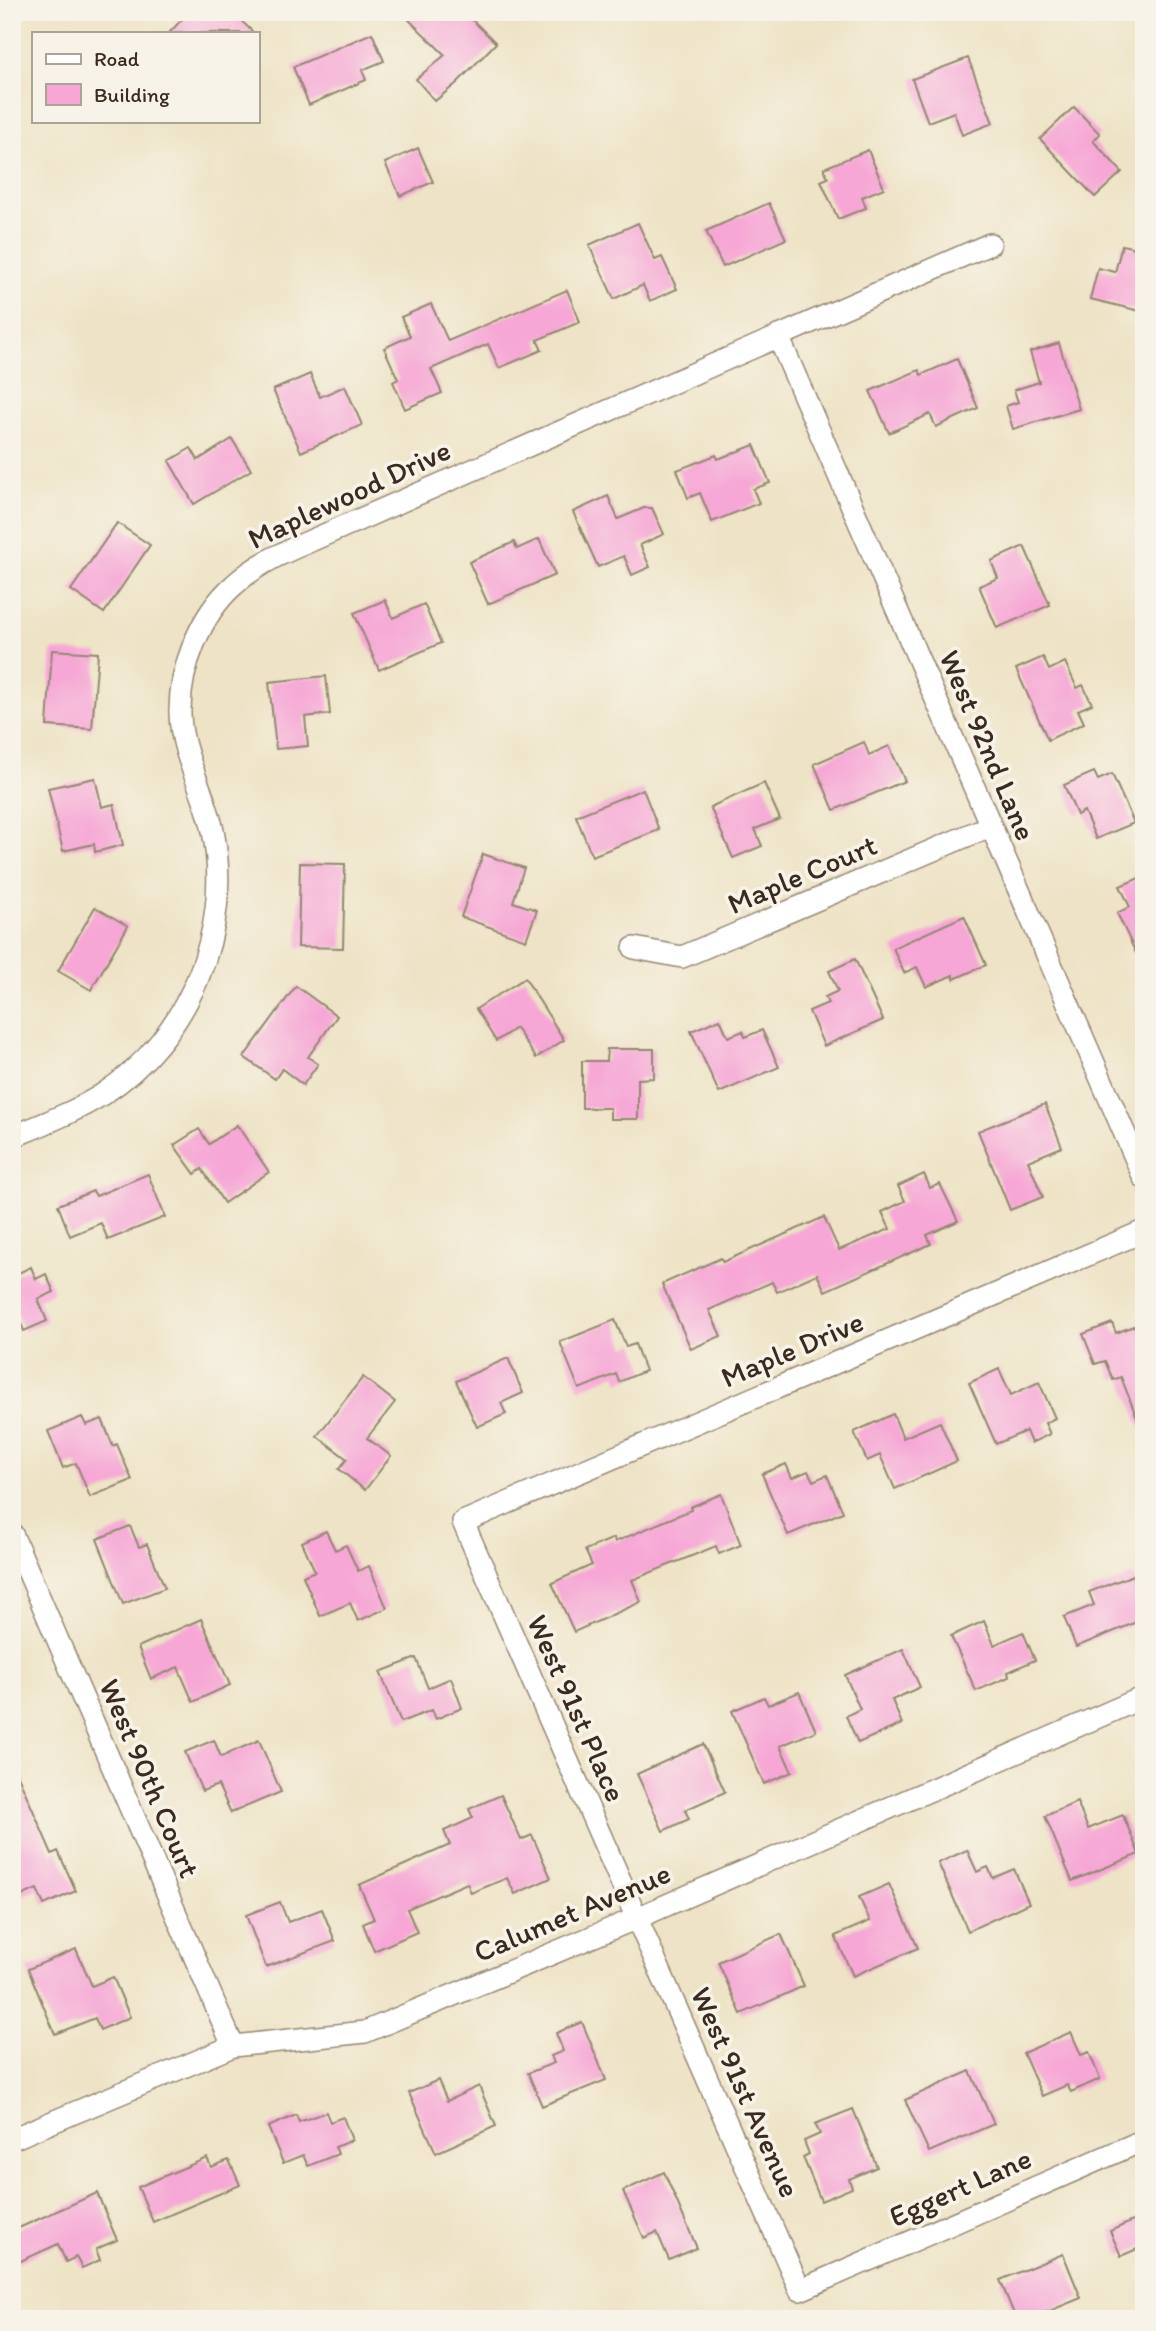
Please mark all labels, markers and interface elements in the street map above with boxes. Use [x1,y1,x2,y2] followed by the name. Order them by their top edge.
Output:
[32,32,259,122] legend
[94,46,140,71] text: Road
[94,82,170,107] text: Building
[242,431,456,557] street label: Maplewood Drive
[931,644,1045,846] street label: West 92nd Lane
[722,826,882,922] street label: Maple Court
[715,1302,869,1396] street label: Maple Drive
[519,1609,635,1807] street label: West 91st Place
[92,1673,208,1883] street label: West 90th Court
[468,1854,676,1970] street label: Calumet Avenue
[683,1981,809,2203] street label: West 91st Avenue
[883,2139,1037,2235] street label: Eggert Lane

